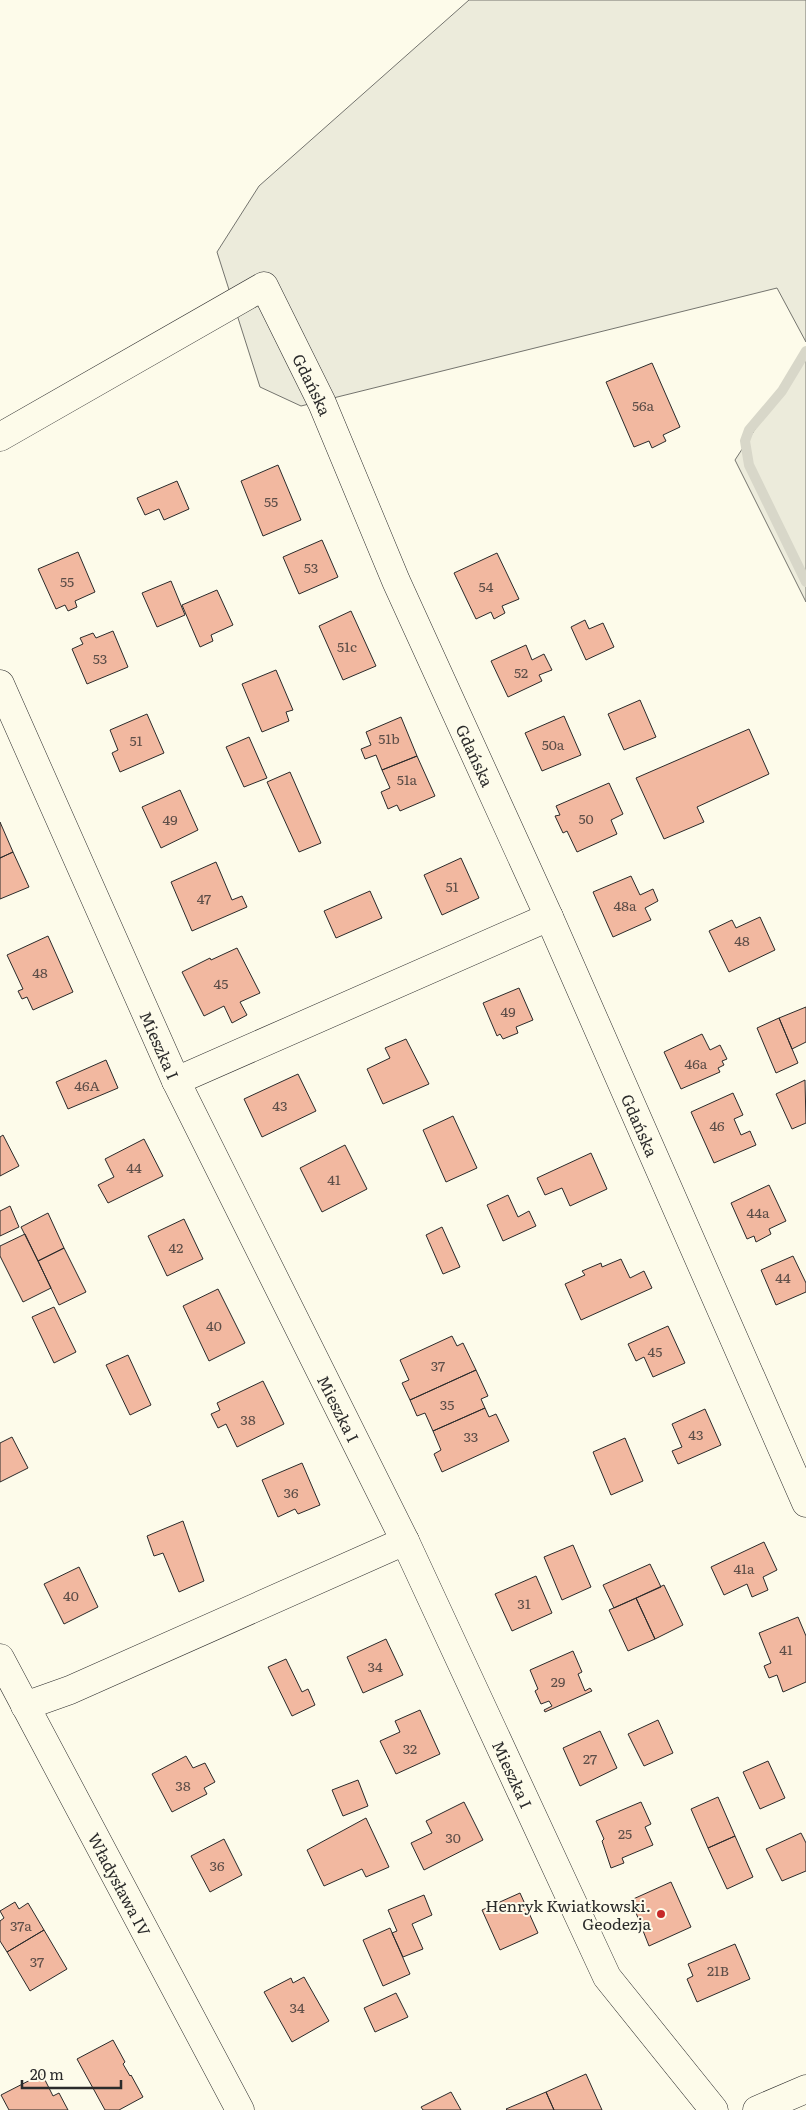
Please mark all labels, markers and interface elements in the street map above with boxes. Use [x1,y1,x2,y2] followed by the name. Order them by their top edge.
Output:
[287,349,338,419] street label: Gdańska
[632,395,655,415] house number: 56a
[264,491,278,511] house number: 55
[304,557,318,577] house number: 53
[60,571,74,591] house number: 55
[479,576,494,596] house number: 54
[337,636,357,656] house number: 51c
[93,648,107,668] house number: 53
[514,662,528,682] house number: 52
[451,720,500,791] street label: Gdańska
[378,728,400,748] house number: 51b
[130,730,143,750] house number: 51
[542,734,565,754] house number: 50a
[397,769,418,789] house number: 51a
[578,808,594,828] house number: 50
[162,809,178,829] house number: 49
[446,876,459,896] house number: 51
[197,888,211,908] house number: 47
[614,895,637,915] house number: 48a
[734,930,750,950] house number: 48
[32,962,48,982] house number: 48
[214,973,228,993] house number: 45
[500,1001,516,1021] house number: 49
[134,1007,186,1083] street label: Mieszka I
[685,1053,708,1073] house number: 46a
[74,1075,100,1095] house number: 46A
[616,1090,665,1161] street label: Gdańska
[272,1095,288,1115] house number: 43
[709,1115,725,1135] house number: 46
[126,1157,142,1177] house number: 44
[327,1169,341,1189] house number: 41
[747,1202,770,1222] house number: 44a
[169,1237,183,1257] house number: 42
[775,1267,791,1287] house number: 44
[206,1315,222,1335] house number: 40
[648,1341,662,1361] house number: 45
[431,1355,445,1375] house number: 37
[312,1371,366,1446] street label: Mieszka I
[440,1394,454,1414] house number: 35
[240,1409,256,1429] house number: 38
[688,1424,704,1444] house number: 43
[464,1426,478,1446] house number: 33
[283,1482,299,1502] house number: 36
[734,1558,755,1578] house number: 41a
[63,1585,79,1605] house number: 40
[517,1593,531,1613] house number: 31
[779,1639,793,1659] house number: 41
[367,1656,383,1676] house number: 34
[551,1671,565,1691] house number: 29
[487,1736,539,1812] street label: Mieszka I
[403,1738,417,1758] house number: 32
[583,1748,597,1768] house number: 27
[175,1775,191,1795] house number: 38
[618,1823,632,1843] house number: 25
[445,1827,461,1847] house number: 30
[83,1828,157,1940] street label: Władysława IV
[209,1855,225,1875] house number: 36
[485,1893,651,1935] place label: Henryk Kwiatkowski. Geodezja
[655,1908,667,1920] marker: Henryk Kwiatkowski. Geodezja
[10,1915,32,1935] house number: 37a
[30,1951,44,1971] house number: 37
[707,1960,729,1980] house number: 21B
[289,1997,305,2017] house number: 34
[22,2058,121,2090] scale bar
[30,2062,64,2085] text: 20 m

